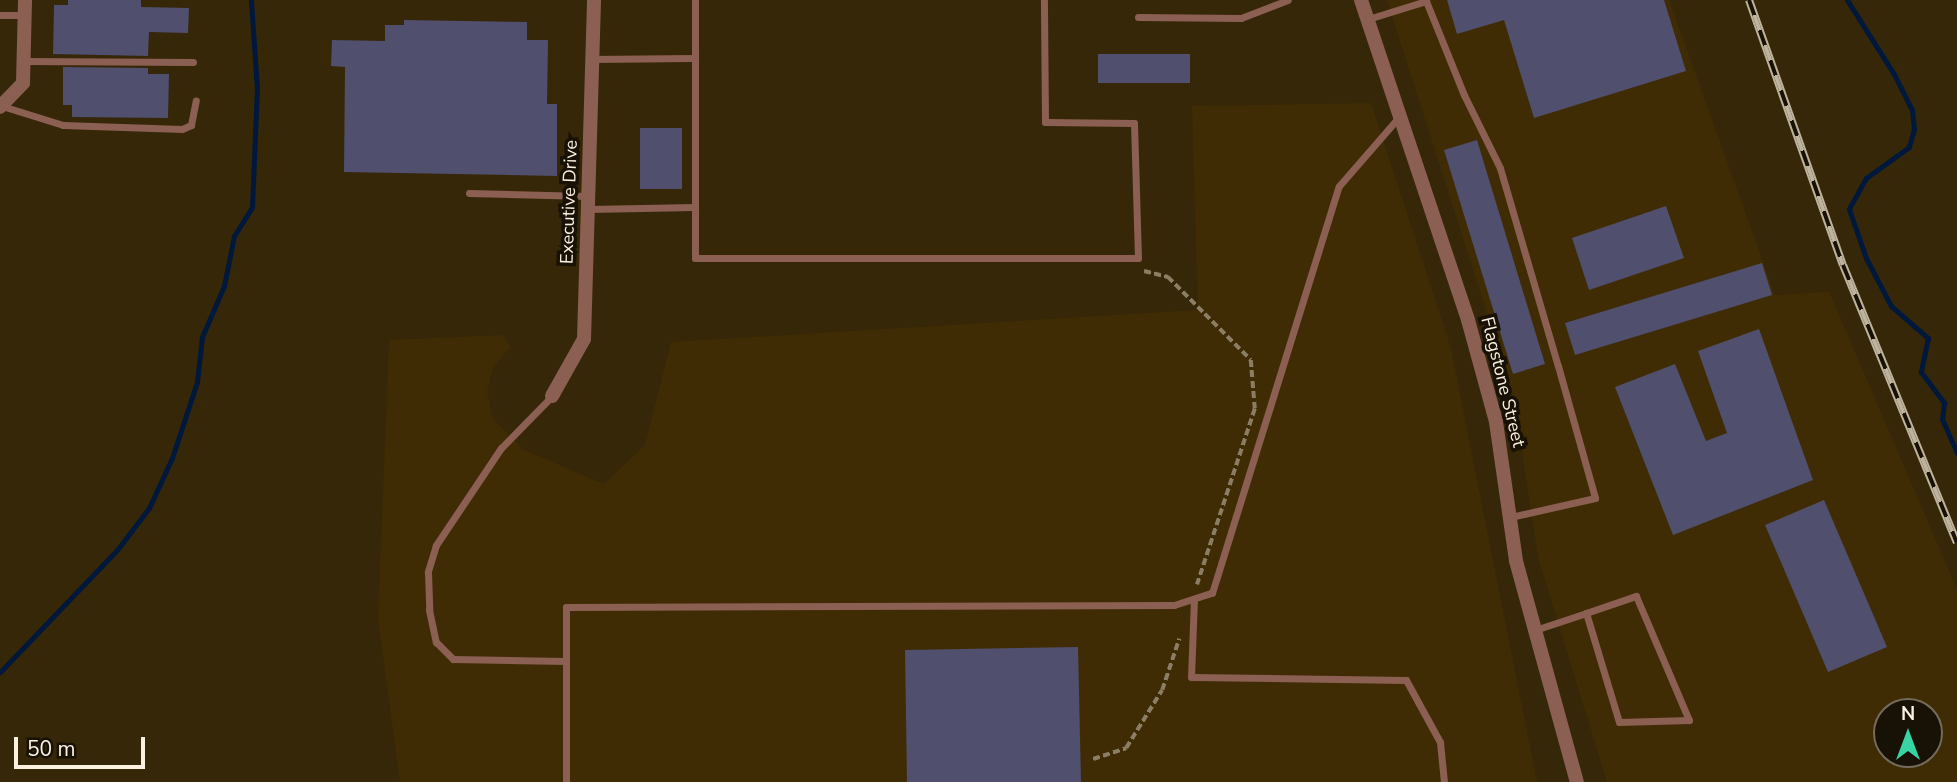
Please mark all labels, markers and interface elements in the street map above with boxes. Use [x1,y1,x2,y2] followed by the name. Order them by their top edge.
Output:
[556,140,582,264] street label: Executive Drive
[1476,315,1530,449] street label: Flagstone Street
[1873,698,1943,768] north arrow
[1901,701,1915,727] text: N
[18,722,149,766] scale bar
[27,735,76,763] text: 50 m

